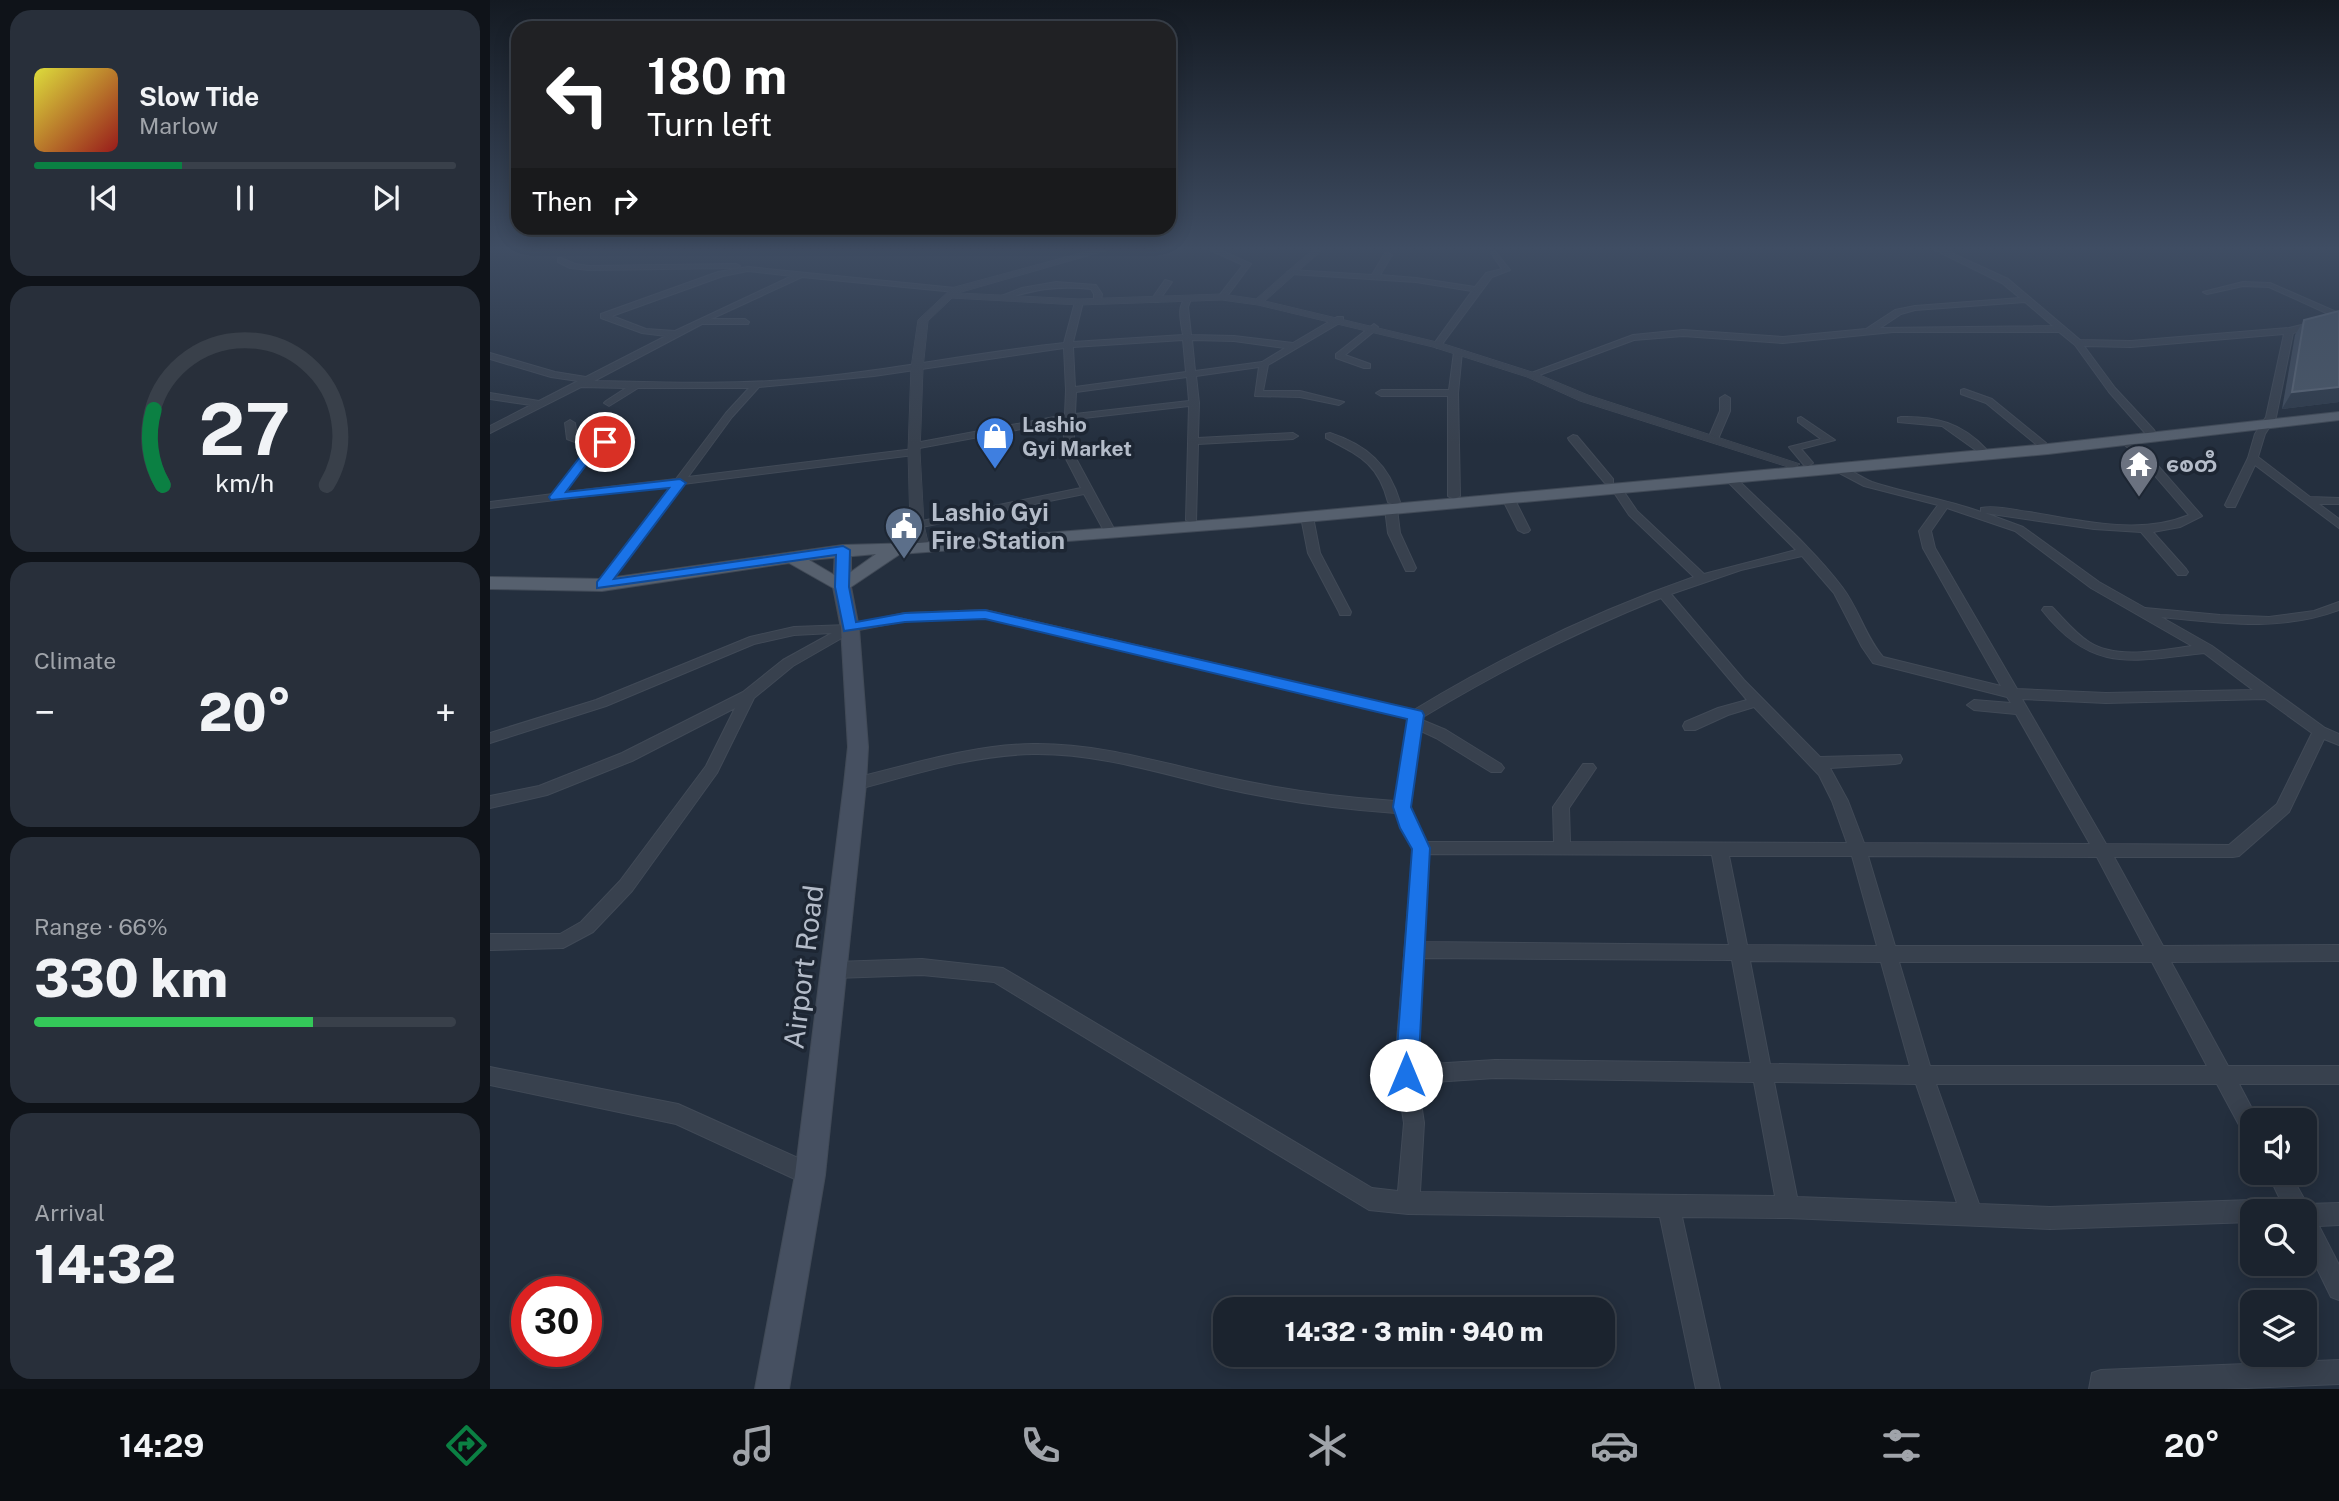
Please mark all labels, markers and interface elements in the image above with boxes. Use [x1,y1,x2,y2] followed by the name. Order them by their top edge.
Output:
[647,47,787,105] text: 180 m
[532,49,623,140] icon: left
[139,81,259,112] text: Slow Tide
[647,106,772,143] text: Turn left
[139,112,218,139] text: Marlow
[85,179,123,217] icon: previous
[226,179,264,217] icon: pause
[367,179,405,217] icon: next
[606,182,644,220] icon: right
[532,186,592,217] text: Then
[199,386,291,471] text: 27
[575,412,635,472] pin
[1022,412,1132,461] place label: Lashio Gyi Market
[974,415,1016,470] shop icon: Lashio Gyi Market
[586,423,624,461] icon: arrive
[2118,443,2160,498] temple icon: စေတီ
[2166,450,2217,477] place label: စေတီ
[216,467,274,497] text: km/h
[931,498,1065,554] place label: Lashio Gyi Fire Station
[883,505,925,560] public building icon: Lashio Gyi Fire Station
[34,647,116,674] text: Climate
[198,682,292,743] text: 20°
[34,690,55,735] text: −
[435,690,456,735] text: +
[777,883,829,1051] street label: Airport Road
[34,913,168,940] text: Range · 66%
[34,948,228,1009] text: 330 km
[1369,1038,1443,1112] position arrow
[2240,1108,2317,1367] map controls
[2240,1108,2317,1185] button: sound
[34,1199,105,1226] text: Arrival
[2240,1199,2317,1276] button: search
[34,1234,176,1295] text: 14:32
[511,1276,602,1367] speed limit sign: 30
[2240,1290,2317,1367] button: layers
[1285,1316,1543,1347] text: 14:32 · 3 min · 940 m
[442,1421,491,1470] icon: directions
[729,1421,778,1470] icon: music
[1016,1421,1065,1470] icon: phone
[1303,1421,1352,1470] icon: climate
[1590,1421,1639,1470] icon: car
[1877,1421,1926,1470] icon: filters
[119,1427,204,1464] text: 14:29
[2164,1427,2220,1464] text: 20°

